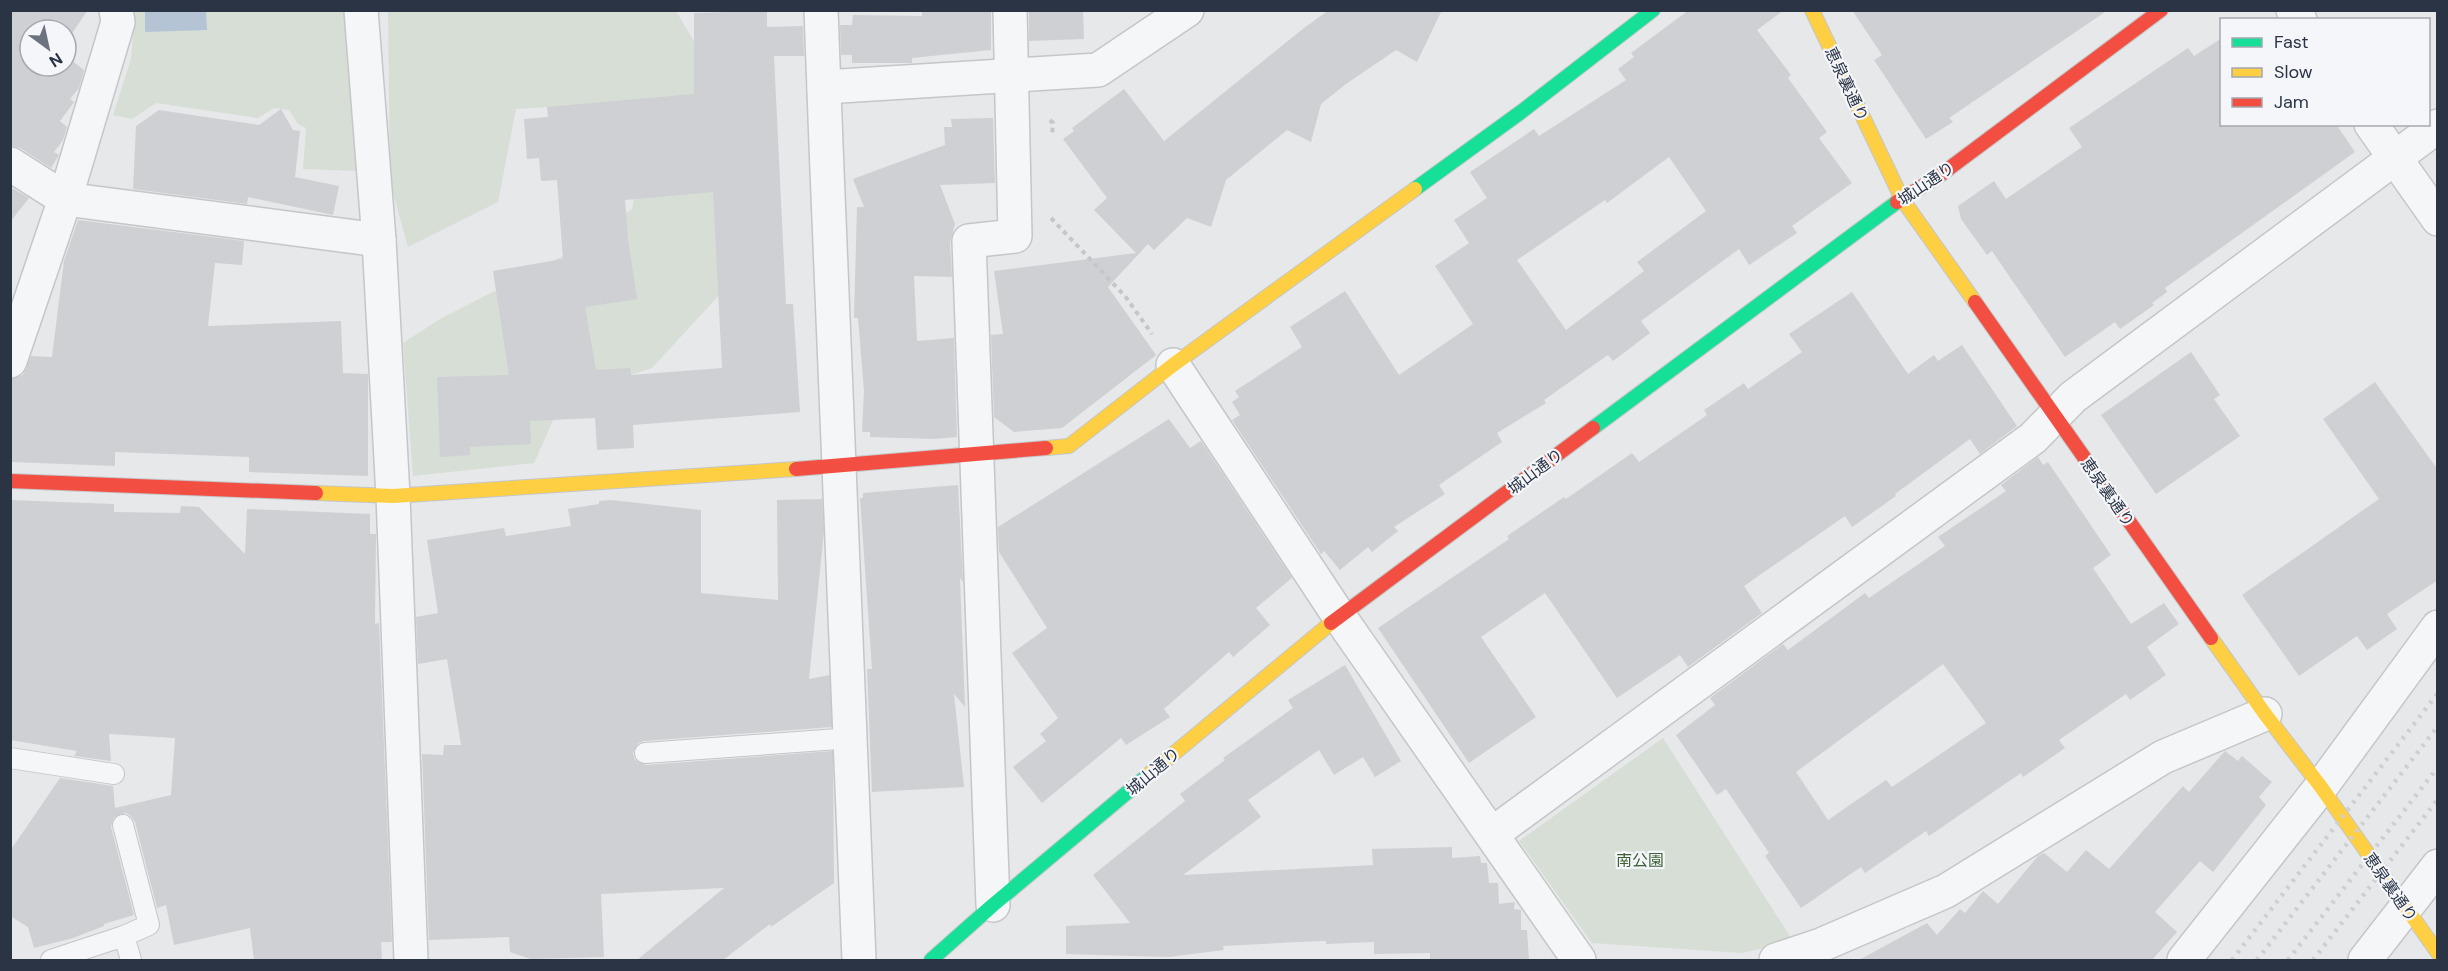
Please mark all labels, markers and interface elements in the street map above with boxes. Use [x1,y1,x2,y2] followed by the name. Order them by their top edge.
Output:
[18,18,78,78] north arrow
[2220,18,2430,126] legend
[2274,30,2309,54] text: Fast
[1820,44,1873,125] street label: 恵泉裏通り
[45,48,67,72] text: N
[2274,60,2313,84] text: Slow
[2274,90,2309,114] text: Jam
[1894,157,1959,210] street label: 城山通り
[1503,444,1567,499] street label: 城山通り
[2076,453,2139,531] street label: 恵泉裏通り
[1122,743,1185,800] street label: 城山通り
[2359,848,2422,926] street label: 恵泉裏通り
[1616,850,1664,871] park label: 南公園

